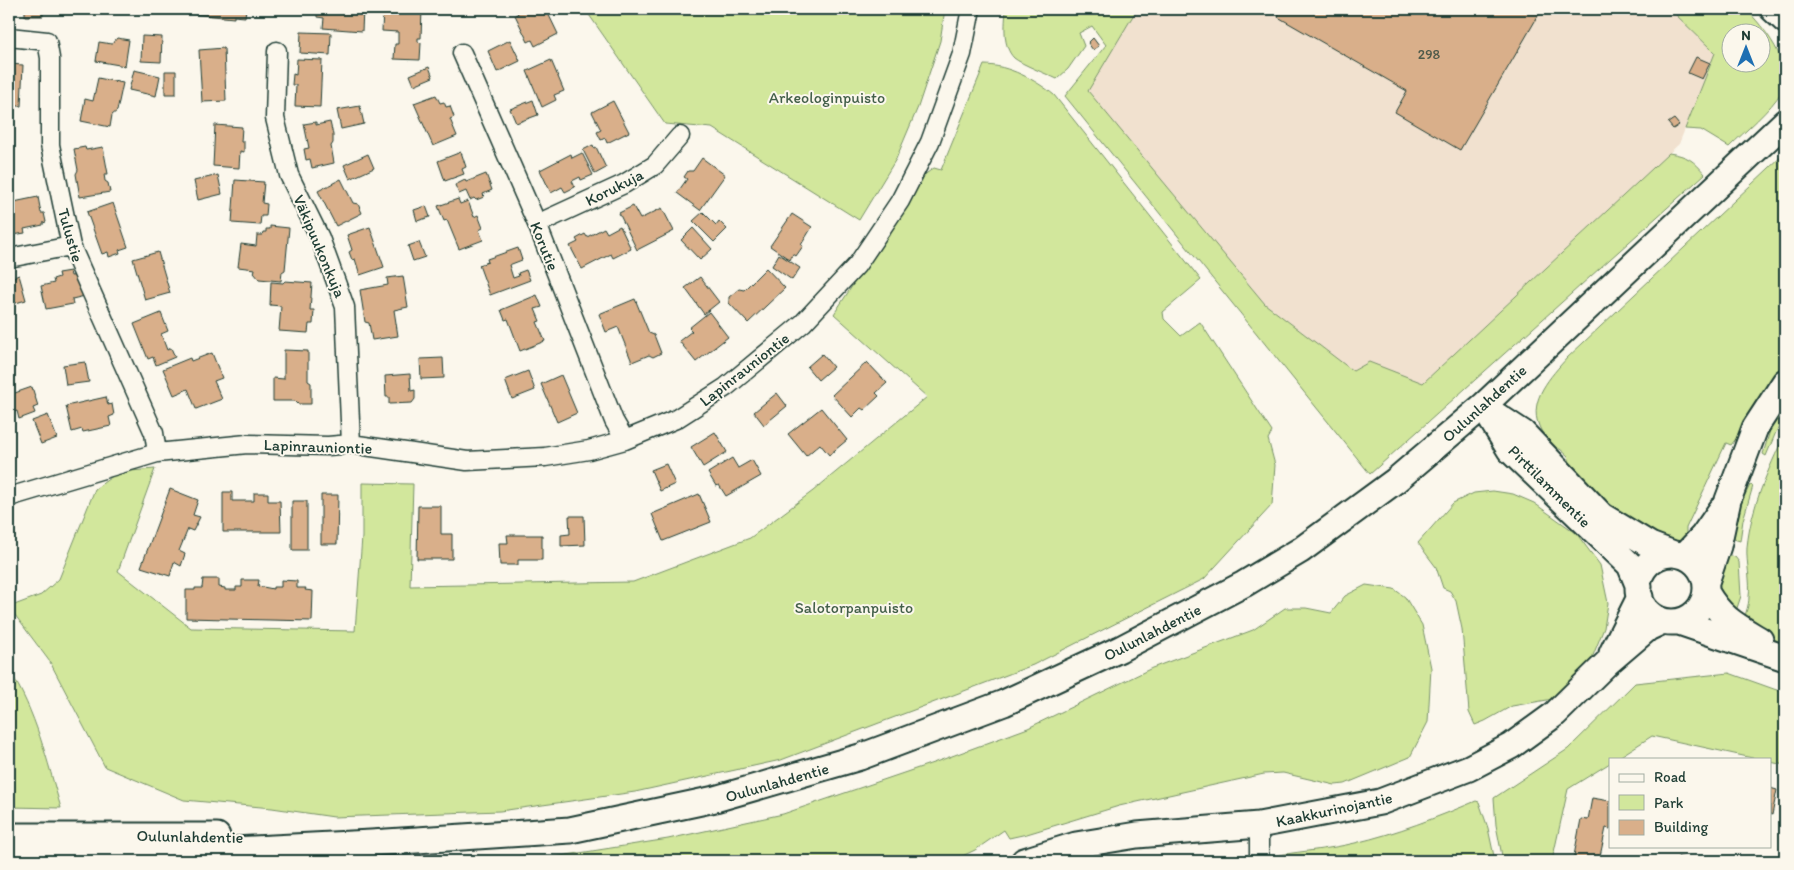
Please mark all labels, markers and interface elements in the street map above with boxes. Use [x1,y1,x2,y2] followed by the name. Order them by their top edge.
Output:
[1722,22,1772,72] north arrow
[1741,27,1751,44] text: N
[1418,46,1441,63] house number: 298
[769,88,885,107] park label: Arkeologinpuisto
[582,164,647,210] street label: Korukuja
[289,192,350,301] street label: Väkipuukonkuja
[54,206,87,264] street label: Tulustie
[526,219,563,273] street label: Korutie
[696,329,793,410] street label: Lapinrauniontie
[1438,360,1531,446] street label: Oulunlahdentie
[263,435,373,458] street label: Lapinrauniontie
[1504,441,1595,532] street label: Pirttilammentie
[795,598,913,617] park label: Salotorpanpuisto
[1100,600,1204,665] street label: Oulunlahdentie
[1609,758,1772,848] legend
[723,759,831,806] street label: Oulunlahdentie
[1654,768,1687,786] text: Road
[1274,788,1394,831] street label: Kaakkurinojantie
[1654,794,1684,812] text: Park
[1654,818,1708,836] text: Building
[136,826,244,847] street label: Oulunlahdentie

